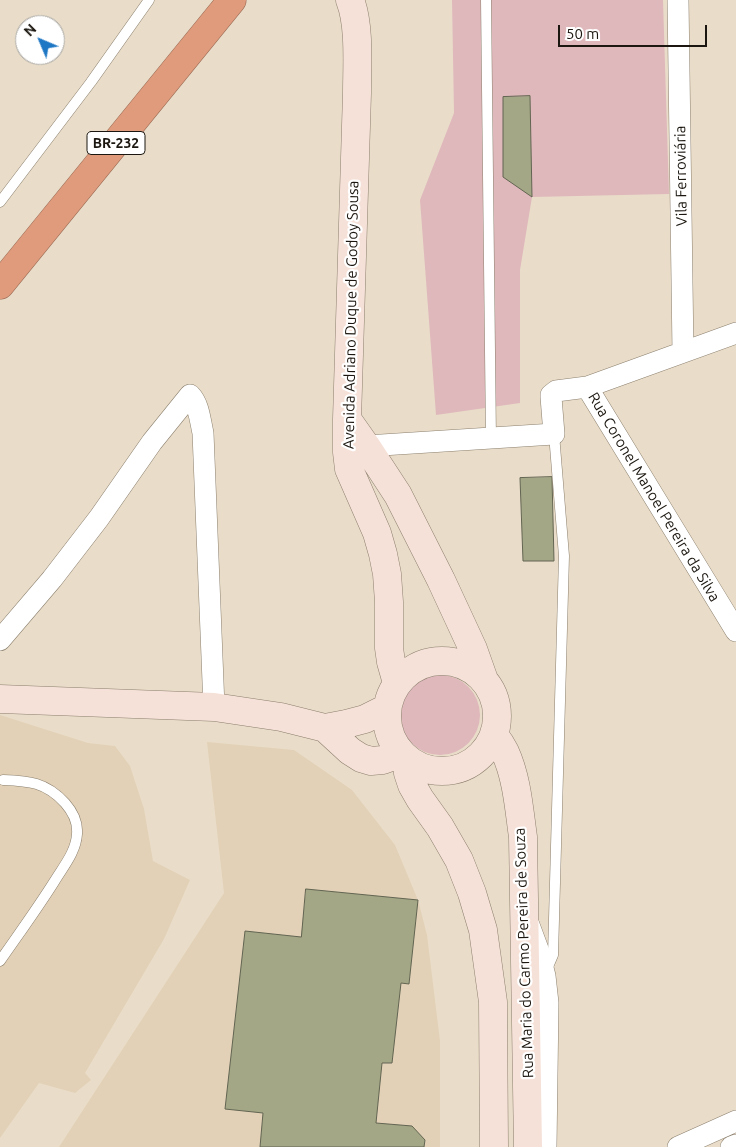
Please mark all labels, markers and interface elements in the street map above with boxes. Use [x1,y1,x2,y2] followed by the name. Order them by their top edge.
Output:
[15,15,65,65] north arrow
[561,15,710,47] scale bar
[21,21,39,39] text: N
[566,25,599,42] text: 50 m
[671,125,691,227] street label: Vila Ferroviária
[87,132,145,154] road number: BR-232
[340,181,362,449] street label: Avenida Adriano Duque de Godoy Sousa
[584,389,724,605] street label: Rua Coronel Manoel Pereira da Silva
[511,827,537,1079] street label: Rua Maria do Carmo Pereira de Souza

